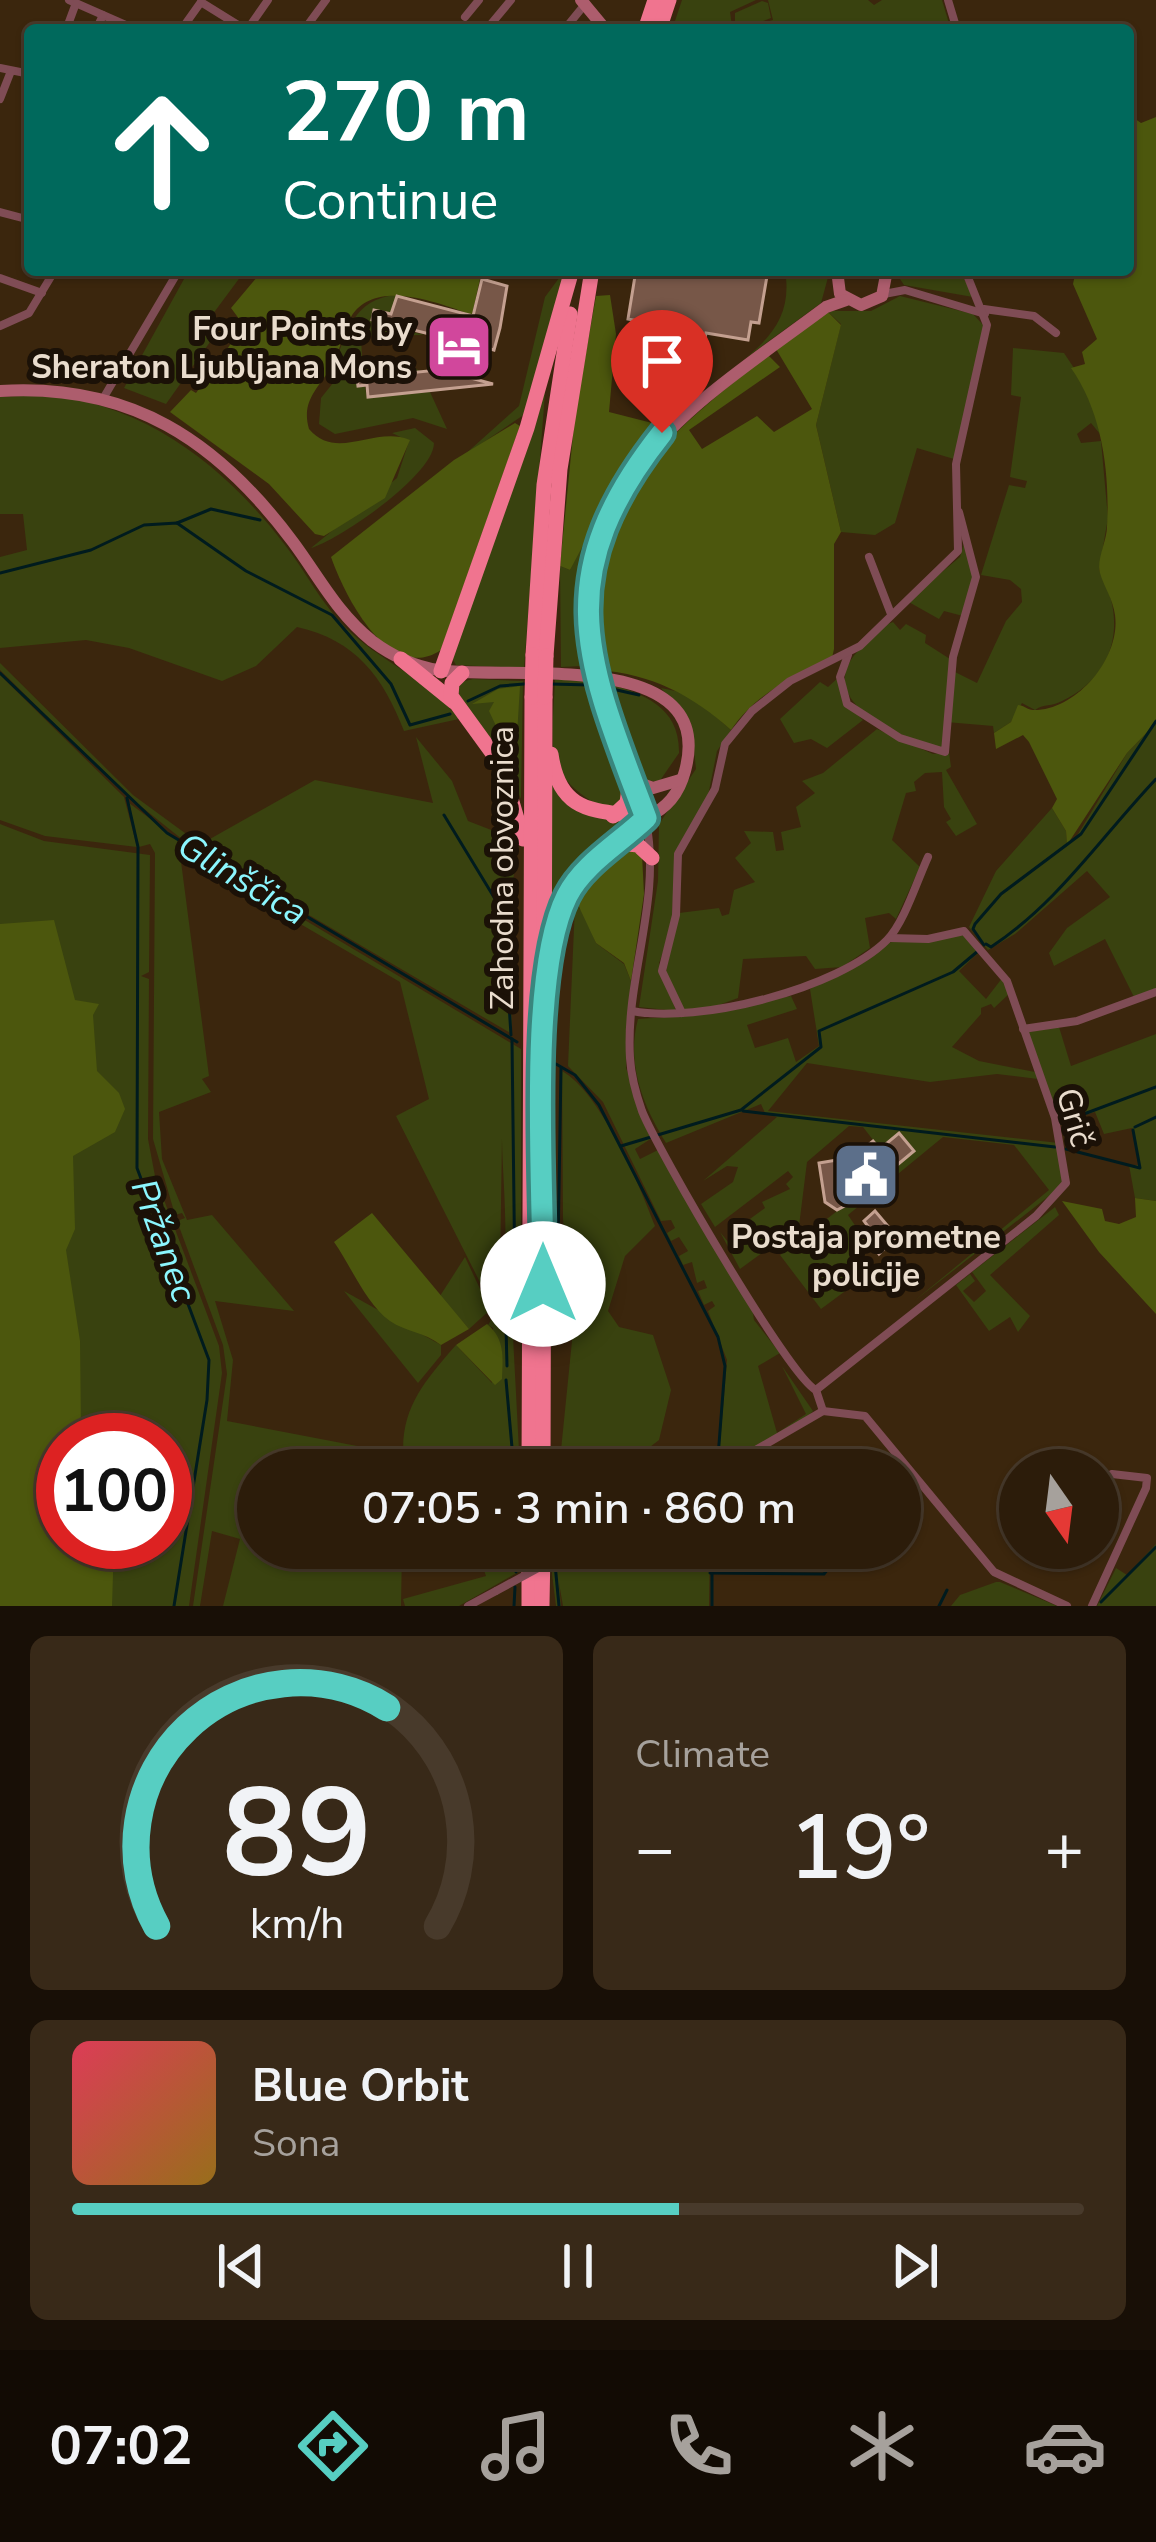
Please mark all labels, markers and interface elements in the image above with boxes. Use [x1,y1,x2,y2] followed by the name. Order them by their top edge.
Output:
[282,55,530,170] text: 270 m
[84,72,240,228] icon: ahead
[282,164,498,238] text: Continue
[31,307,413,390] place label: Four Points by Sheraton Ljubljana Mons
[611,310,713,433] pin
[424,312,494,382] hotel icon: Four Points by Sheraton Ljubljana Mons
[629,328,695,394] icon: arrive
[480,726,525,1010] street label: Zahodna obvoznica
[168,821,316,937] water label: Glinščica
[1045,1083,1104,1152] street label: Grič
[831,1140,901,1210] public building icon: Postaja prometne policije
[119,1172,208,1309] water label: Pržanec
[731,1215,1001,1298] place label: Postaja prometne policije
[480,1221,606,1347] position arrow
[36,1413,192,1569] speed limit sign: 100
[999,1449,1119,1569] north arrow
[999,1449,1119,1569] map controls
[362,1478,796,1539] text: 07:05 · 3 min · 860 m
[635,1728,770,1781] text: Climate
[222,1749,371,1919] text: 89
[789,1787,930,1910] text: 19°
[635,1804,675,1894] text: −
[1044,1804,1084,1894] text: +
[249,1895,344,1953] text: km/h
[252,2056,469,2117] text: Blue Orbit
[252,2117,341,2170] text: Sona
[208,2233,274,2299] icon: previous
[545,2233,611,2299] icon: pause
[882,2233,948,2299] icon: next
[291,2404,375,2488] icon: directions
[474,2404,558,2488] icon: music
[657,2404,741,2488] icon: phone
[840,2404,924,2488] icon: climate
[1023,2404,1107,2488] icon: car
[49,2409,192,2483] text: 07:02

